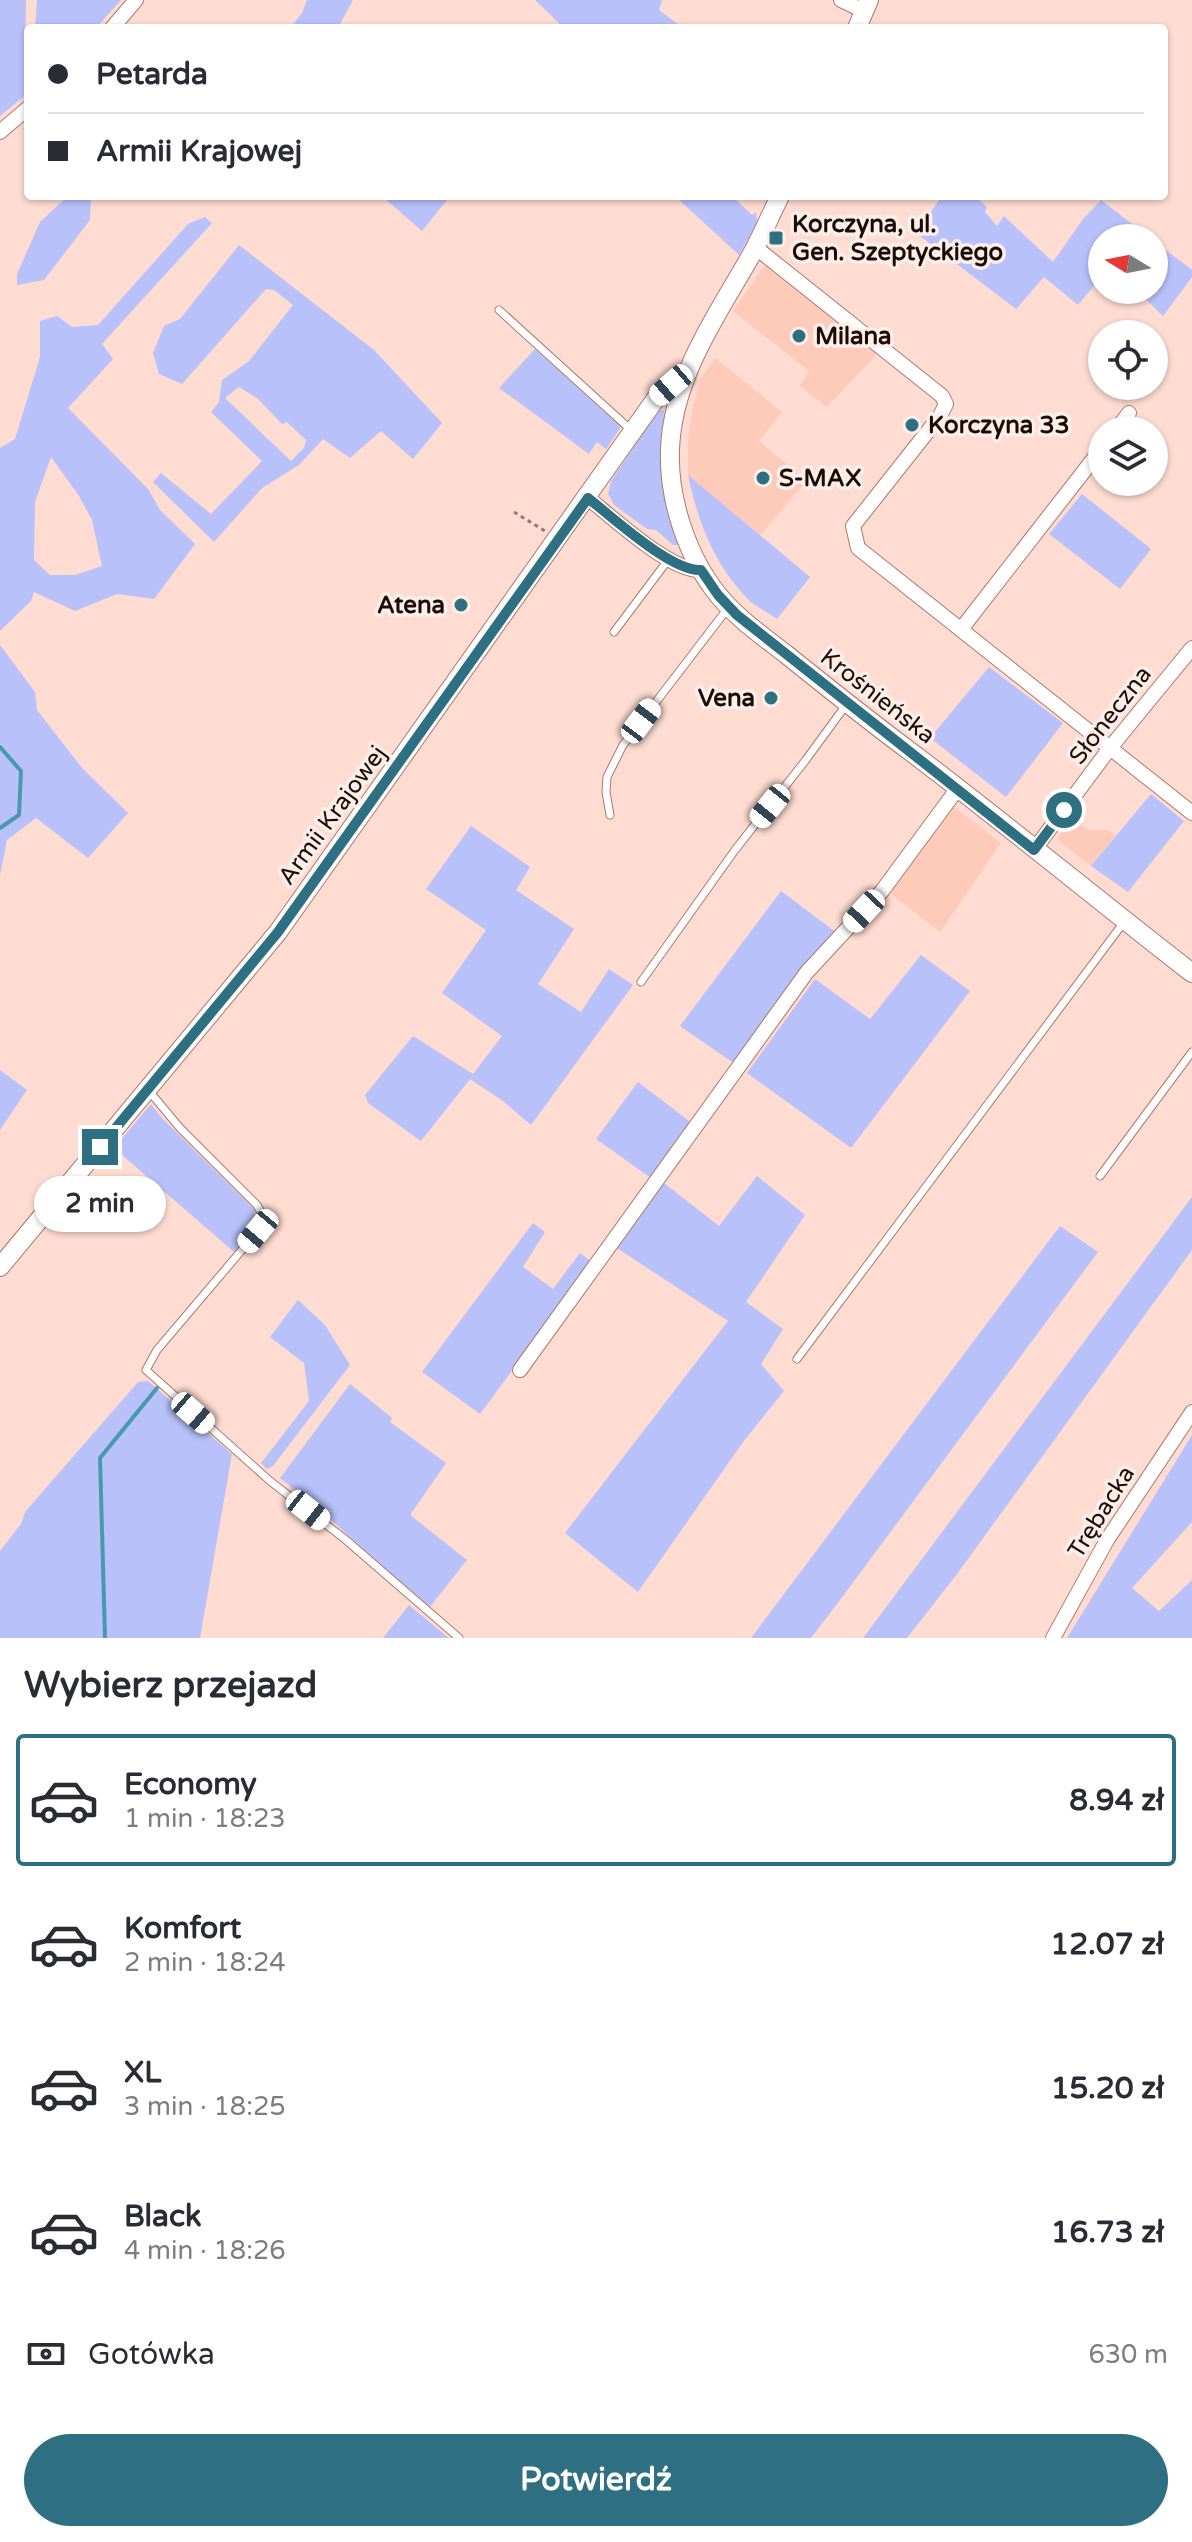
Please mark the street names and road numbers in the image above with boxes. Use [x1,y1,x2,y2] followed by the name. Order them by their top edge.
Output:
[815,643,941,750] street label: Krośnieńska
[1063,660,1158,770] street label: Słoneczna
[272,740,393,891] street label: Armii Krajowej
[1062,1461,1141,1564] street label: Trębacka

